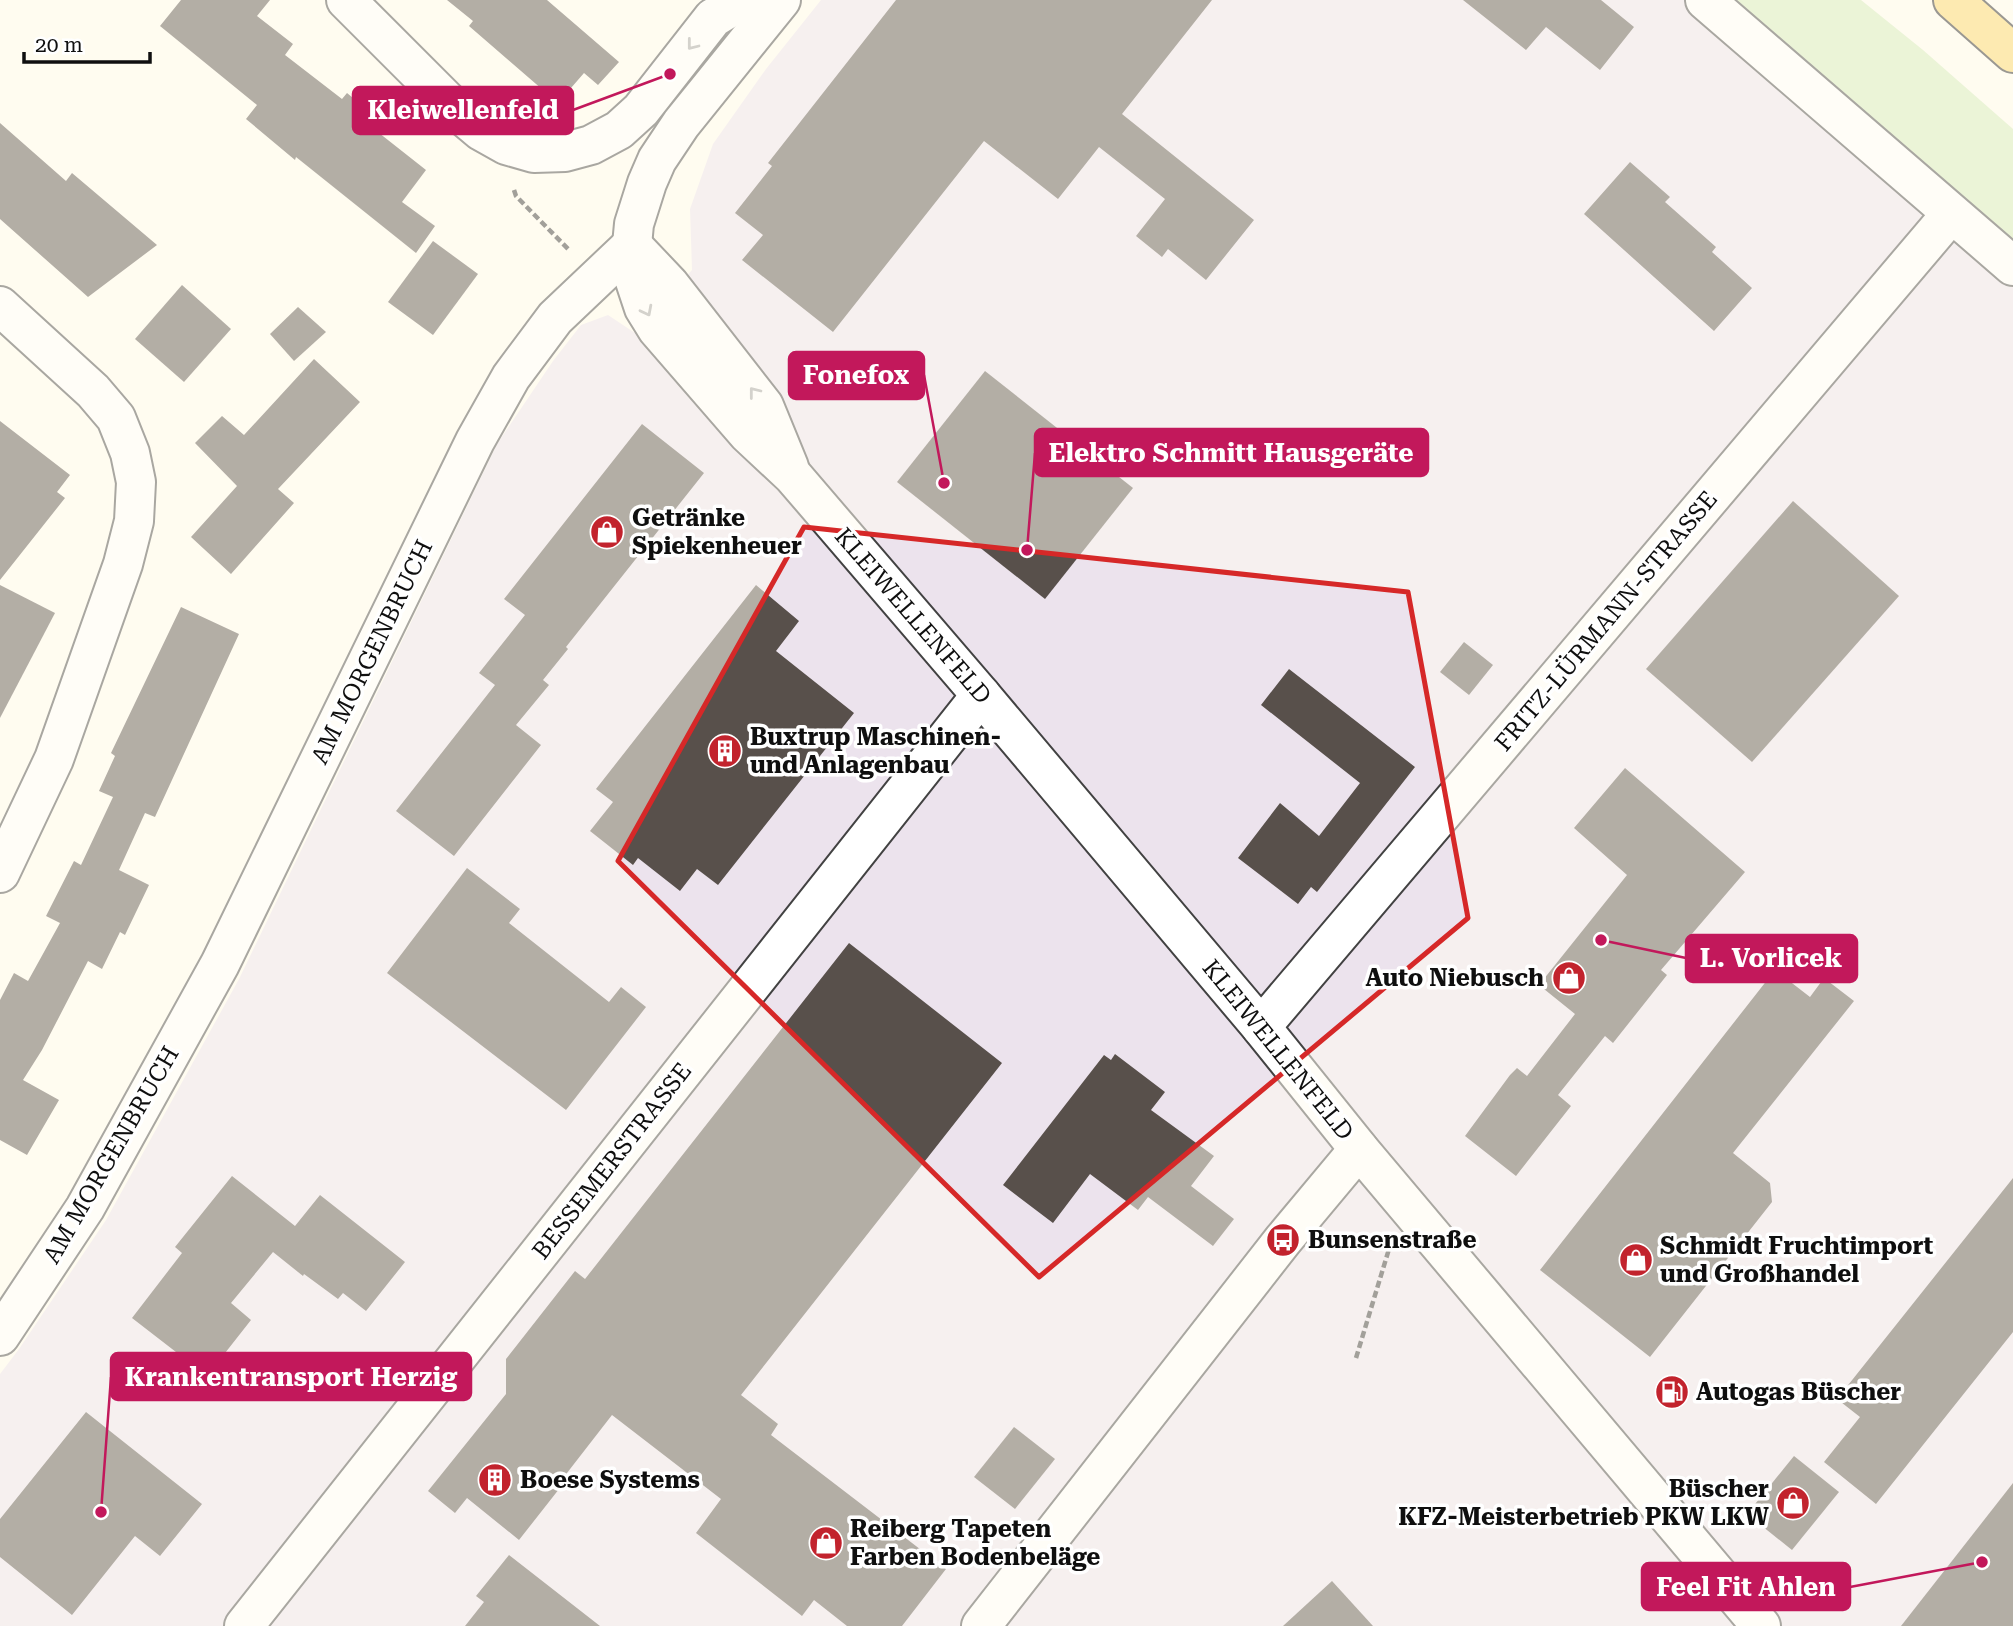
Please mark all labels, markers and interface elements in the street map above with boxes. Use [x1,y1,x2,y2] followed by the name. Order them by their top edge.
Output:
[24,21,150,65] scale bar
[35,33,83,57] text: 20 m
[688,37,701,50] one-way arrow
[353,87,573,134] callout: Kleiwellenfeld
[367,95,559,125] text: Kleiwellenfeld
[638,304,652,316] one-way arrow
[789,352,924,399] callout: Fonefox
[803,360,910,390] text: Fonefox
[750,388,763,400] one-way arrow
[1035,429,1428,476] callout: Elektro Schmitt Hausgeräte
[1048,438,1414,468] text: Elektro Schmitt Hausgeräte
[1488,485,1723,757] street label: FRITZ-LÜRMANN-STRASSE
[632,504,802,560] place label: Getränke Spiekenheuer
[588,513,626,551] shop icon: Getränke Spiekenheuer
[829,522,997,710] street label: KLEIWELLENFELD
[305,535,439,769] street label: AM MORGENBRUCH
[750,723,1002,779] place label: Buxtrup Maschinen- und Anlagenbau
[706,732,744,770] building icon: Buxtrup Maschinen- und Anlagenbau
[1686,935,1857,982] callout: L. Vorlicek
[1700,943,1842,973] text: L. Vorlicek
[1197,954,1359,1146] street label: KLEIWELLENFELD
[1550,959,1588,997] shop icon: Auto Niebusch
[1366,964,1544,992] place label: Auto Niebusch
[37,1041,185,1269] street label: AM MORGENBRUCH
[527,1057,697,1265] street label: BESSEMERSTRASSE
[1264,1221,1302,1259] bus stop icon: Bunsenstraße
[1308,1226,1477,1254] place label: Bunsenstraße
[1660,1232,1934,1288] place label: Schmidt Fruchtimport und Großhandel
[1617,1241,1655,1279] shop icon: Schmidt Fruchtimport und Großhandel
[111,1353,471,1400] callout: Krankentransport Herzig
[125,1362,457,1392] text: Krankentransport Herzig
[1653,1373,1691,1411] fuel station icon: Autogas Büscher
[1696,1378,1901,1406] place label: Autogas Büscher
[476,1461,514,1499] building icon: Boese Systems
[520,1466,700,1494] place label: Boese Systems
[1398,1475,1769,1531] place label: Büscher KFZ-Meisterbetrieb PKW LKW
[1774,1484,1812,1522] shop icon: Büscher KFZ-Meisterbetrieb PKW LKW
[850,1515,1100,1571] place label: Reiberg Tapeten Farben Bodenbeläge
[807,1524,845,1562] shop icon: Reiberg Tapeten Farben Bodenbeläge
[1642,1563,1850,1610] callout: Feel Fit Ahlen
[1656,1572,1836,1602] text: Feel Fit Ahlen

